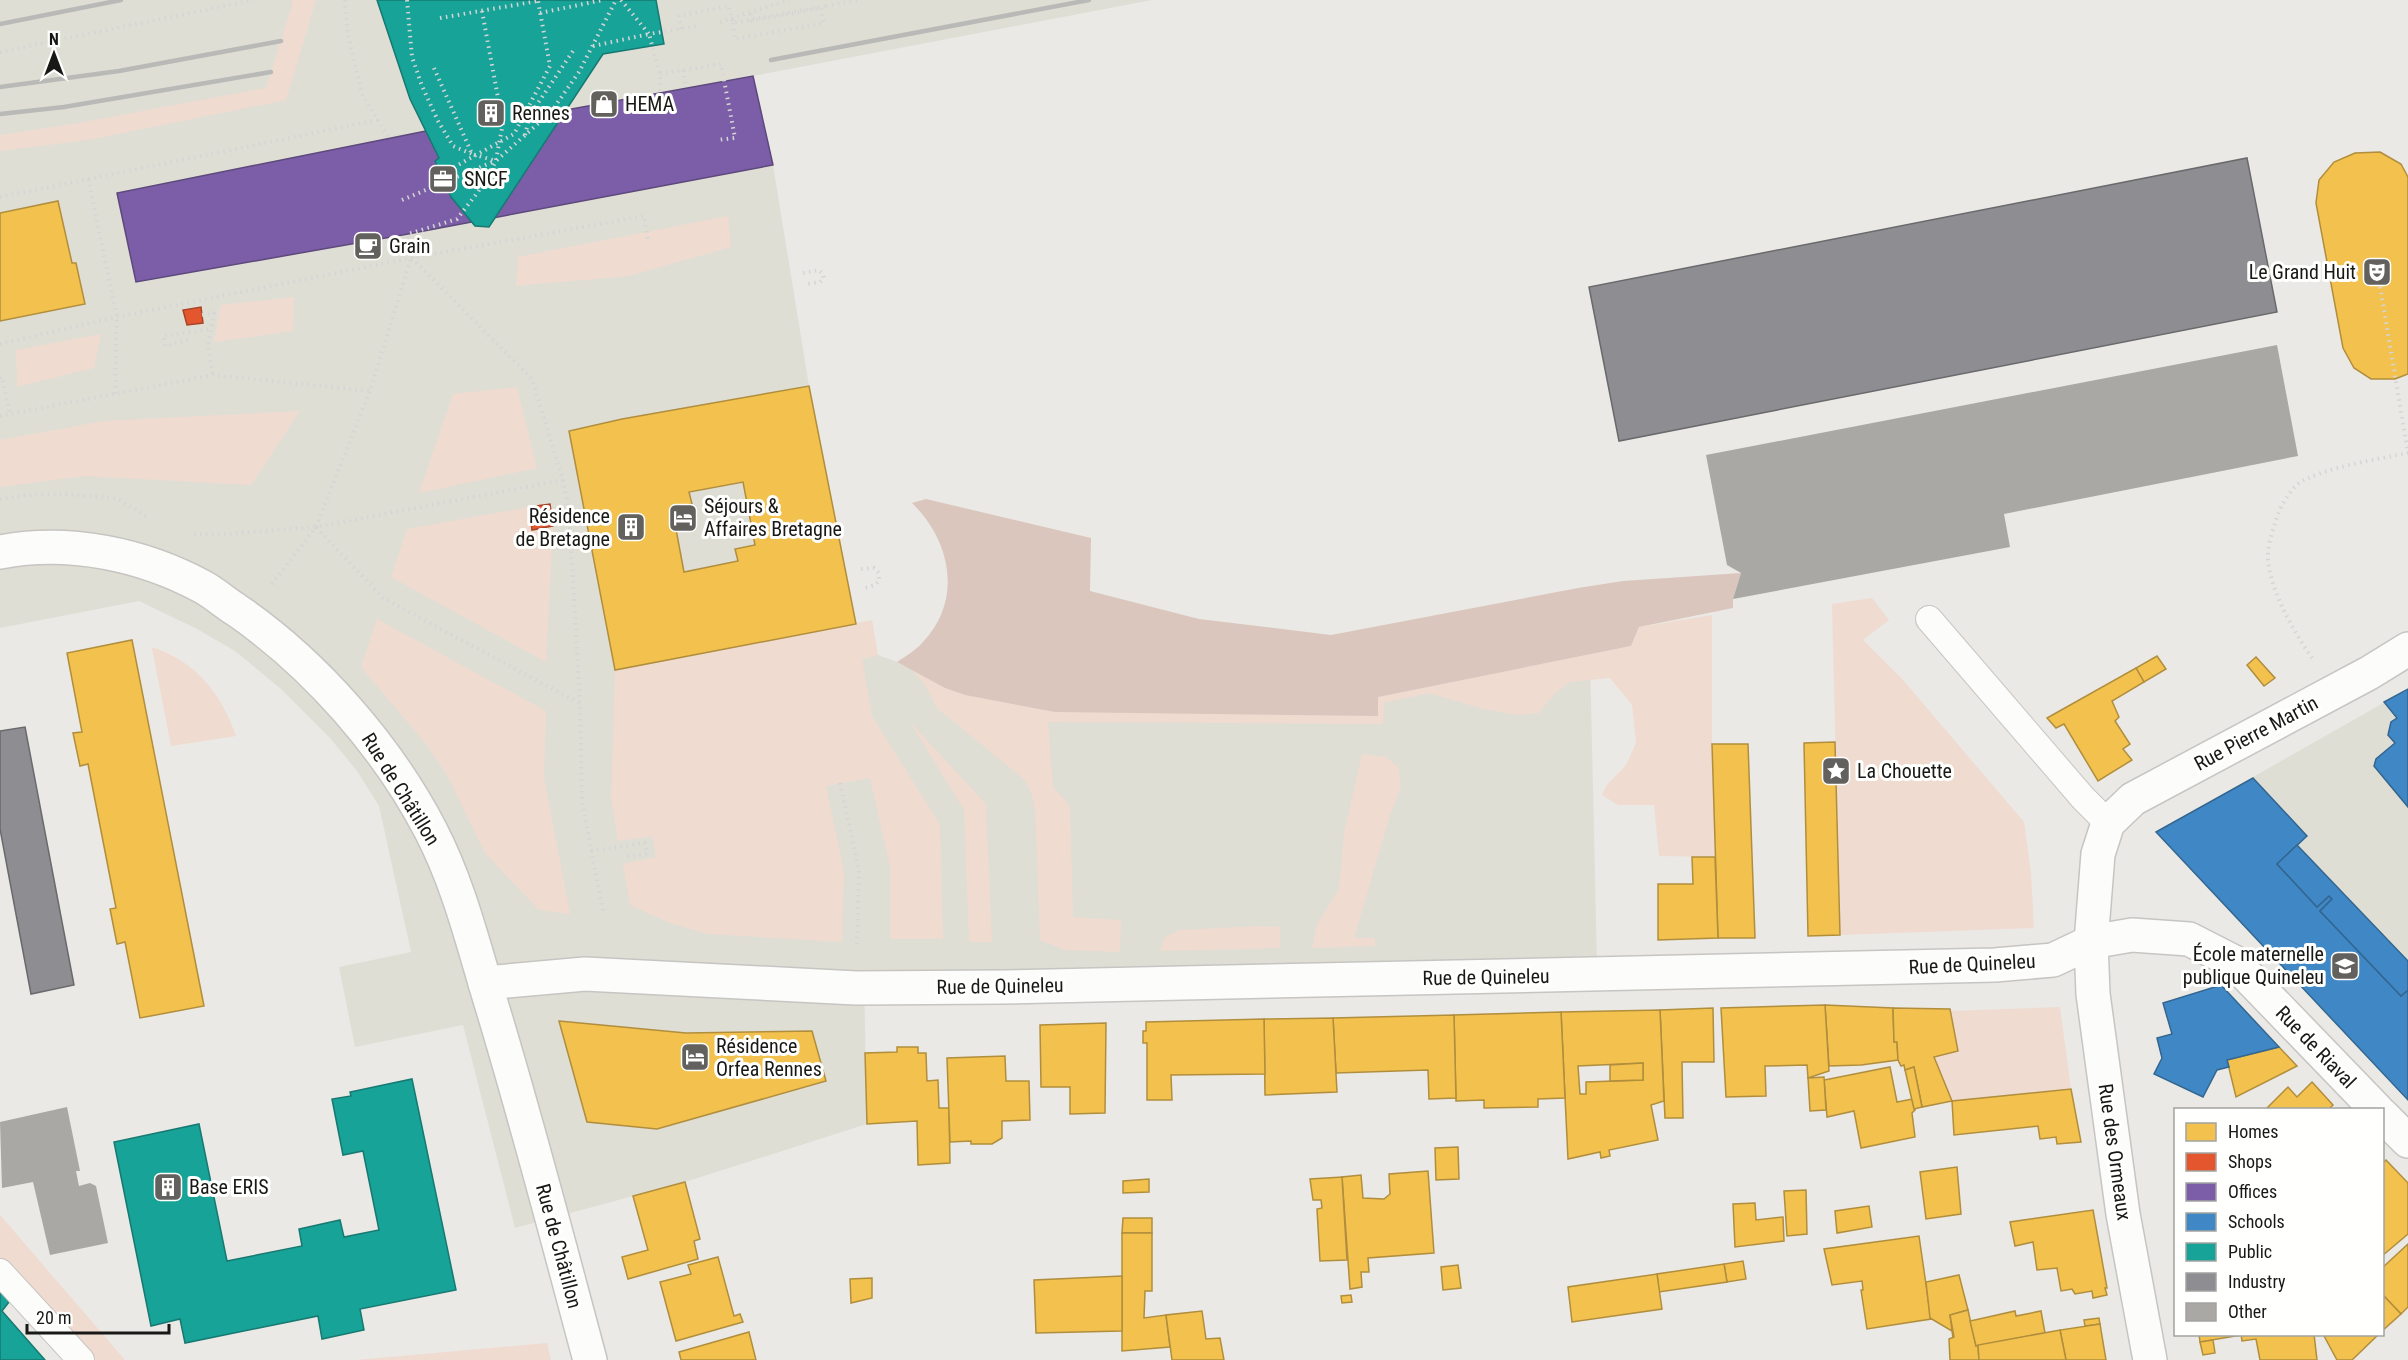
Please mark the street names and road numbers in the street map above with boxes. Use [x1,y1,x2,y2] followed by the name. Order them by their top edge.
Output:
[2190,690,2322,776] street label: Rue Pierre Martin
[357,728,445,850] street label: Rue de Châtillon
[1908,949,2036,979] street label: Rue de Quineleu
[1422,964,1550,990] street label: Rue de Quineleu
[936,973,1064,999] street label: Rue de Quineleu
[2271,1001,2361,1093] street label: Rue de Riaval
[2094,1082,2137,1222] street label: Rue des Ormeaux
[531,1181,587,1311] street label: Rue de Châtillon

